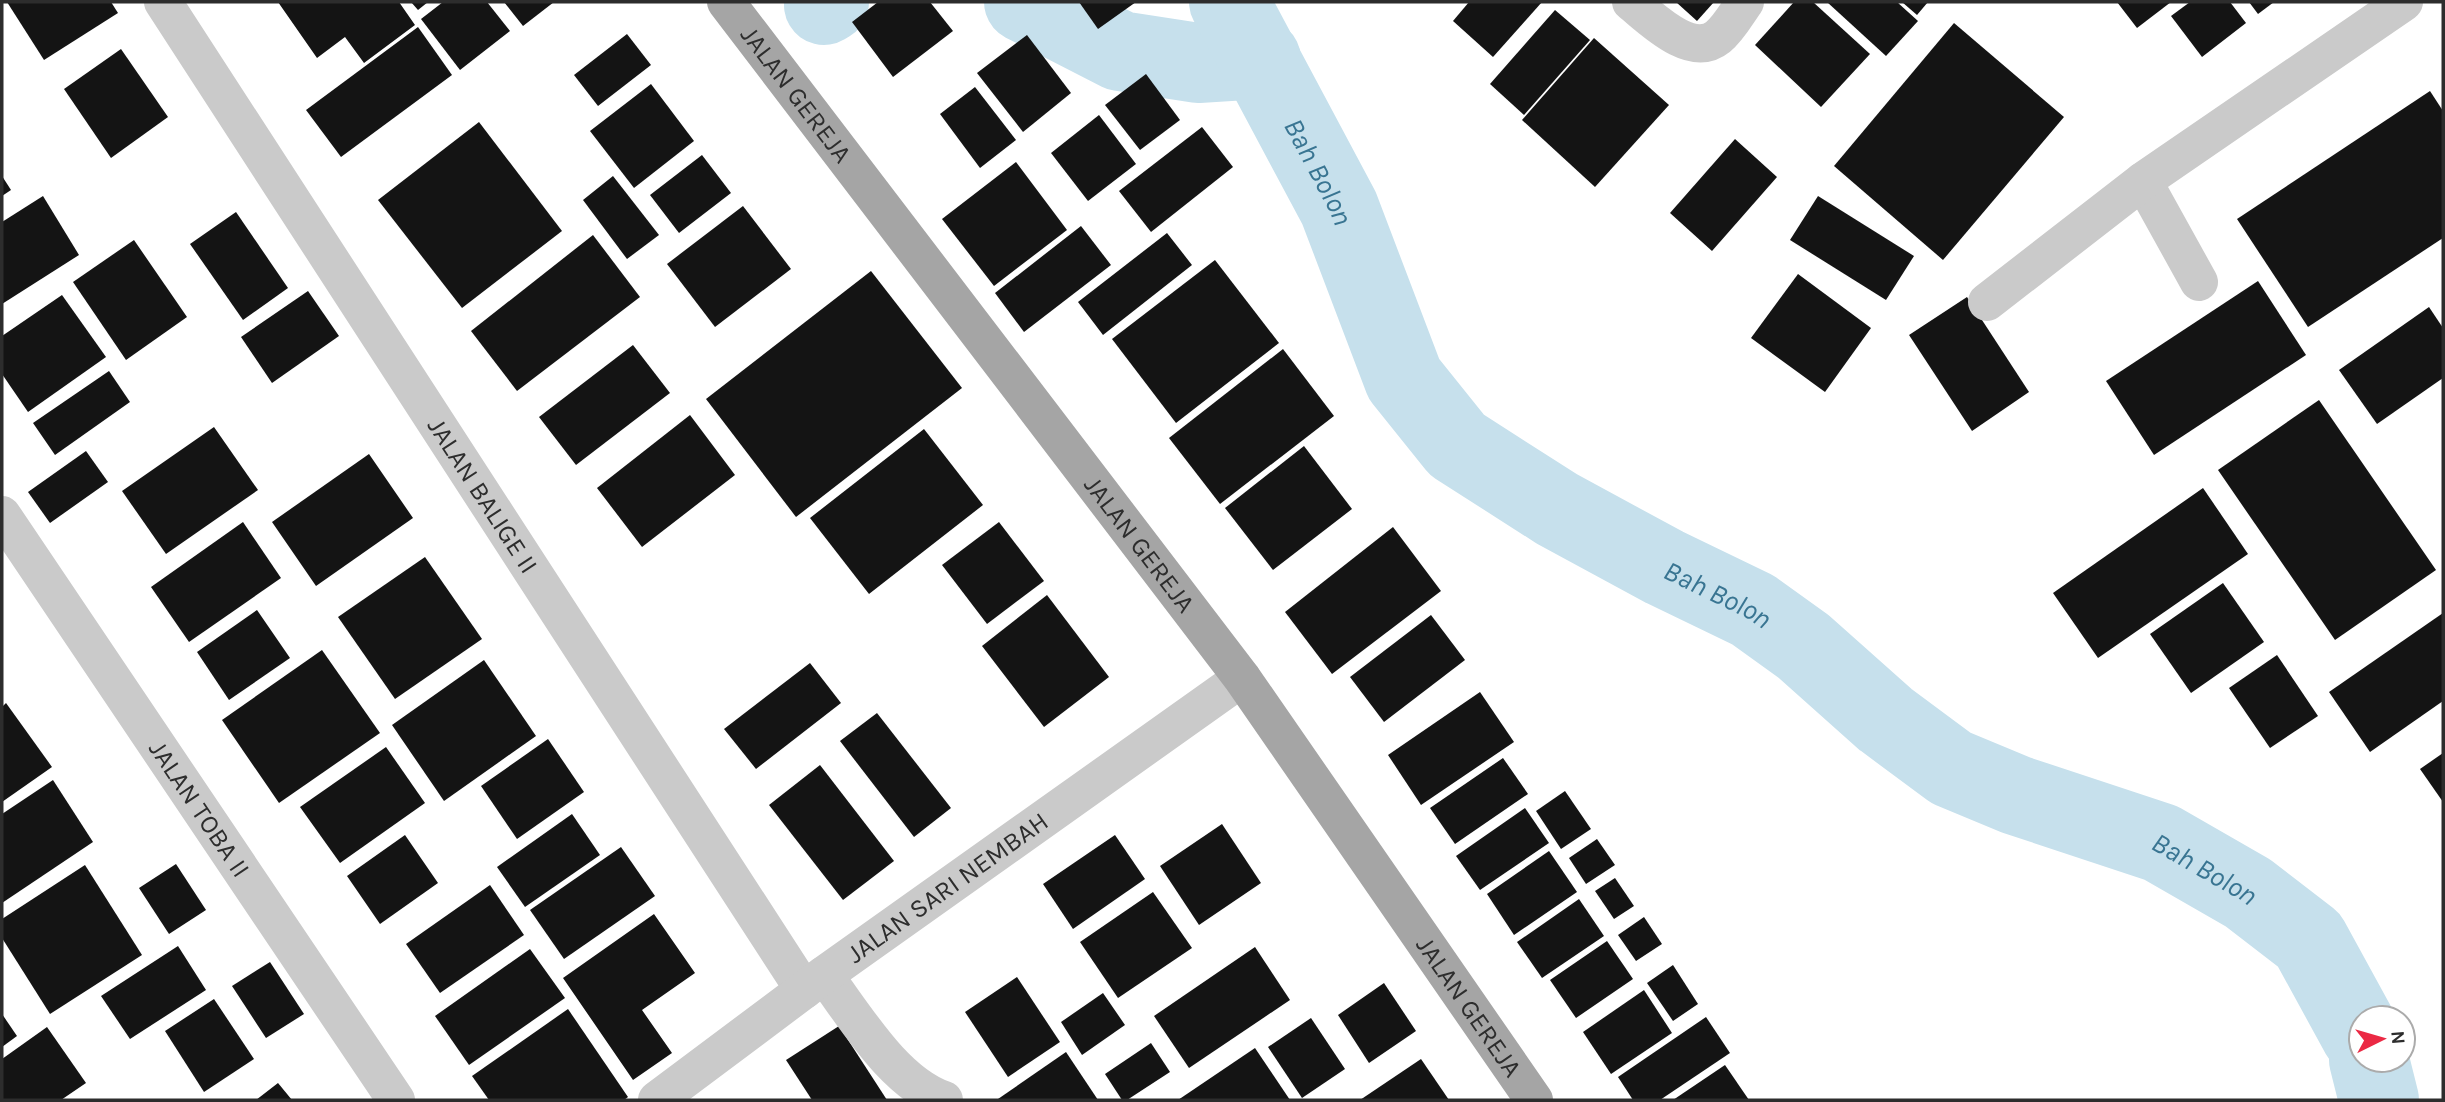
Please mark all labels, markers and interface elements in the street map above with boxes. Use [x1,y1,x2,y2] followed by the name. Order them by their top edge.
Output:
[734,20,858,169] street label: JALAN GEREJA
[1277,112,1360,229] water label: Bah Bolon
[421,412,545,579] street label: JALAN BALIGE II
[1078,470,1202,619] street label: JALAN GEREJA
[1659,553,1779,635] water label: Bah Bolon
[143,734,257,883] street label: JALAN TOBA II
[841,805,1054,969] street label: JALAN SARI NEMBAH
[2146,825,2265,911] water label: Bah Bolon
[1410,930,1529,1083] street label: JALAN GEREJA
[2347,1004,2417,1074] north arrow
[2386,1030,2409,1045] text: N

